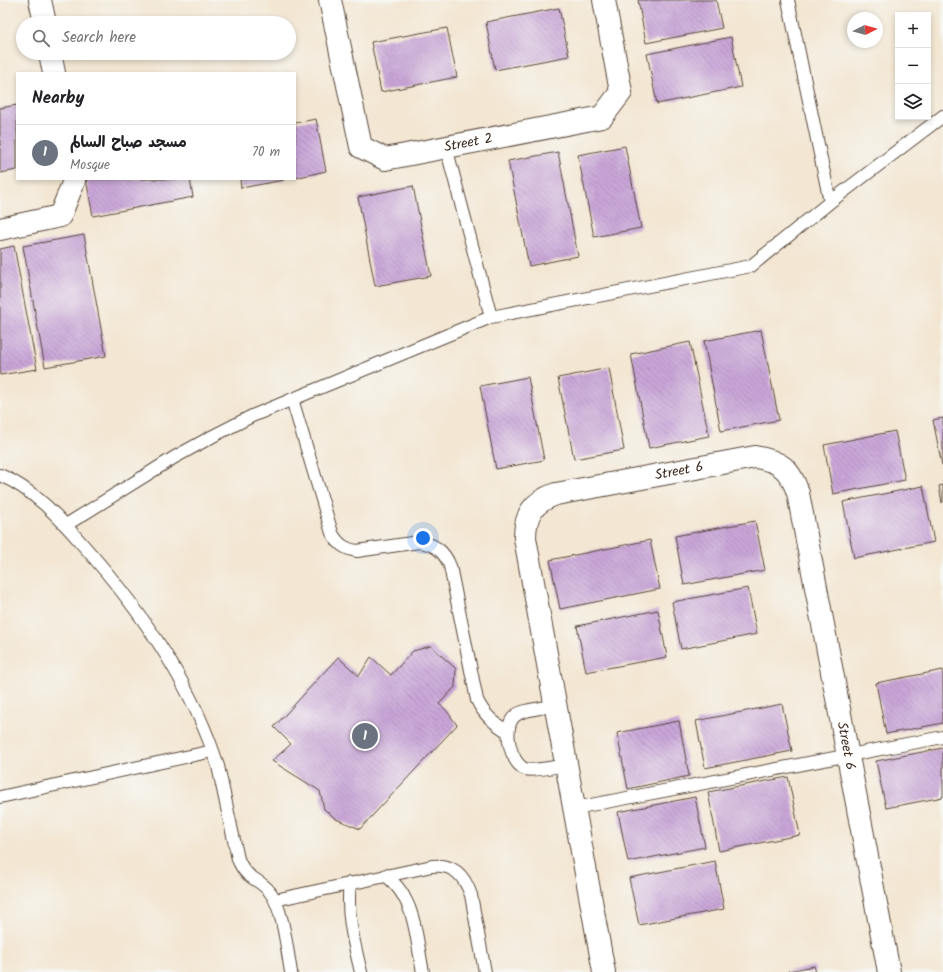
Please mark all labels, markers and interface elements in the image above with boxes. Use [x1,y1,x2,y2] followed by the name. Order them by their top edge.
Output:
[847,12,883,48] north arrow
[895,12,931,120] map controls
[895,12,931,48] button: +
[16,16,296,60] search box
[62,26,136,50] text: Search here
[30,27,52,49] icon: search
[895,48,931,84] button: −
[895,84,931,120] button: layers
[32,85,84,112] text: Nearby
[442,127,495,158] street label: Street 2
[70,131,187,155] text: مسجد صباح السالم
[43,142,47,163] text: 1
[252,142,280,163] text: 70 m
[70,155,110,176] text: Mosque
[653,456,705,486] street label: Street 6
[413,528,433,548] your location
[831,720,861,772] street label: Street 6
[352,721,378,751] pin: 1

